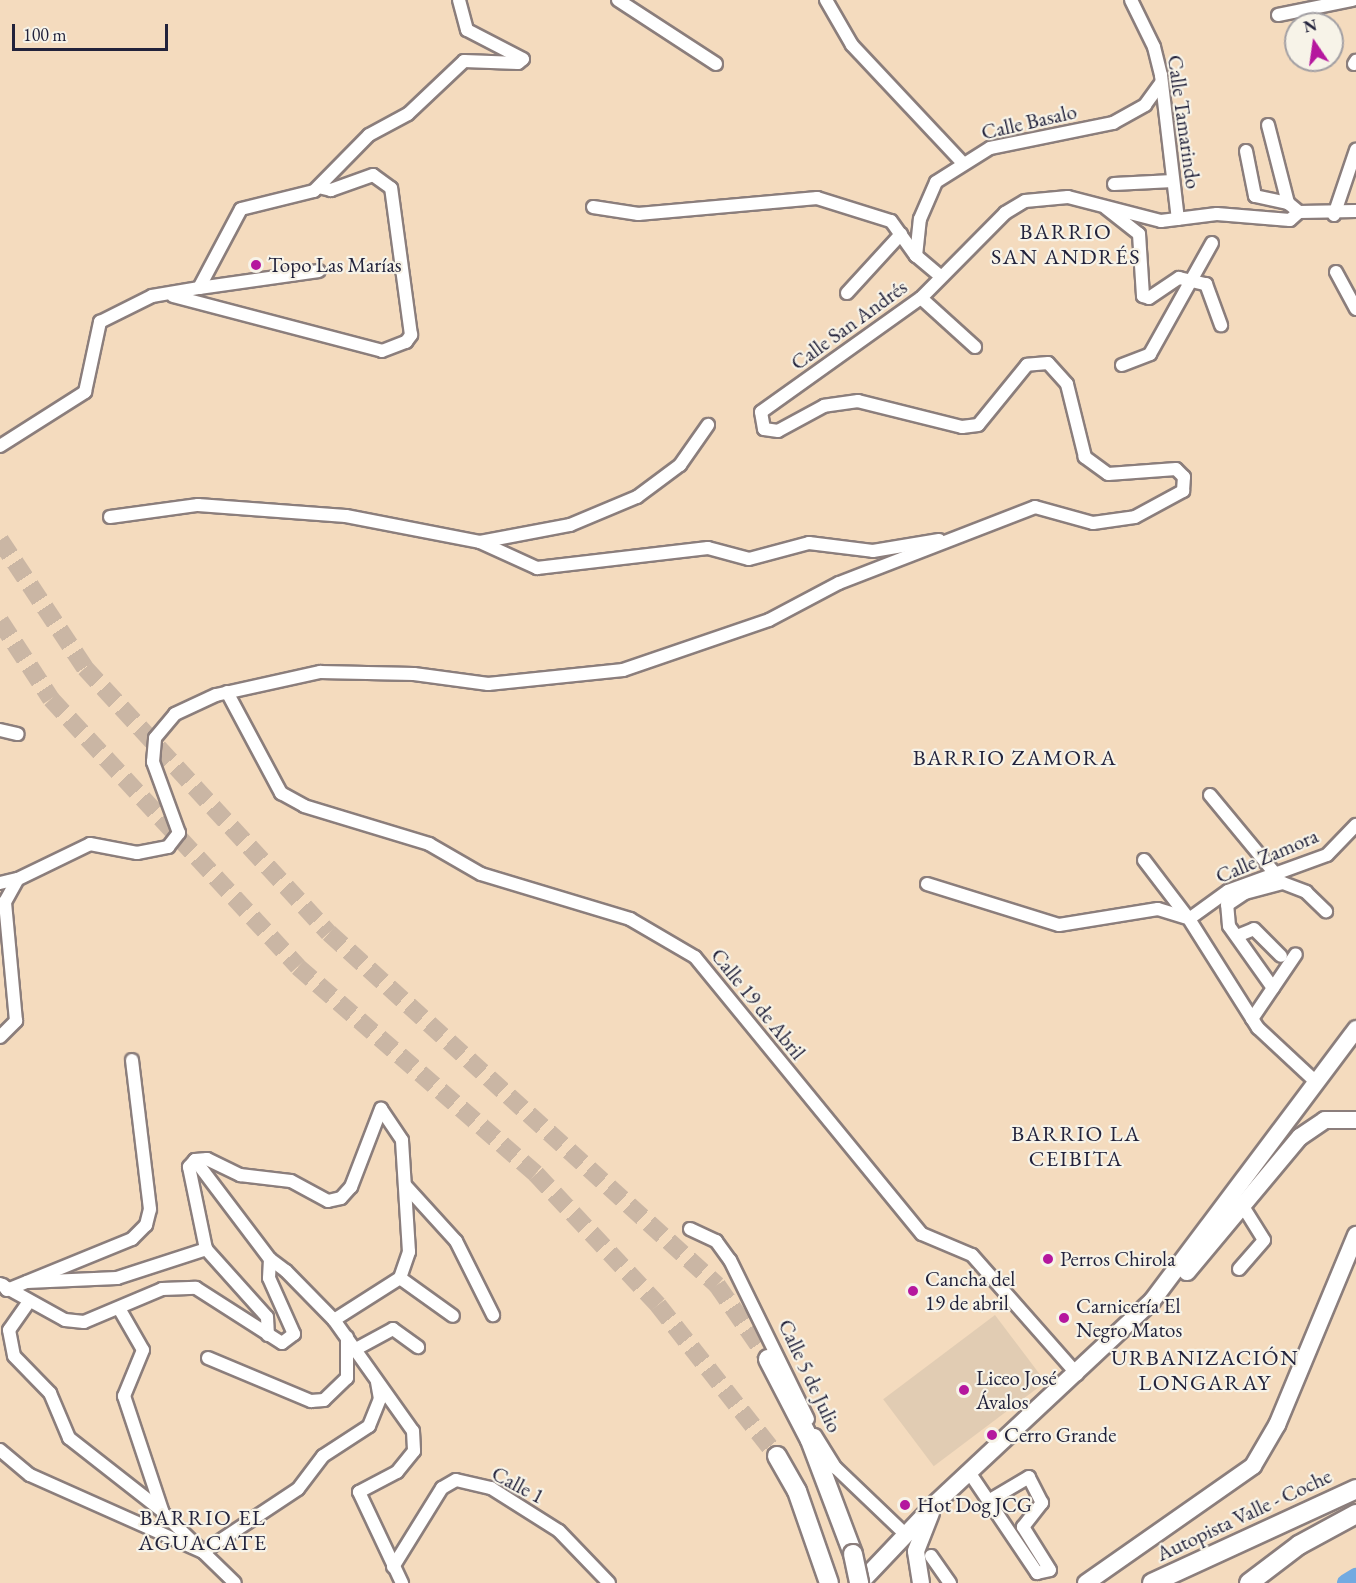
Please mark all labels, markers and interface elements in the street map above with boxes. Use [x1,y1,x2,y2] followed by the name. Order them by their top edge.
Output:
[15,12,171,50] scale bar
[1284,12,1344,72] north arrow
[1302,14,1319,38] text: N
[23,23,67,46] text: 100 m
[1162,53,1206,191] street label: Calle Tamarindo
[979,99,1079,145] street label: Calle Basalo
[991,218,1141,270] district label: BARRIO SAN ANDRÉS
[268,252,402,278] place label: Topo Las Marías
[249,258,263,272] marker: Topo Las Marías
[786,274,912,376] street label: Calle San Andrés
[913,745,1117,771] district label: BARRIO ZAMORA
[1212,823,1322,889] street label: Calle Zamora
[706,943,810,1065] street label: Calle 19 de Abril
[1011,1120,1141,1172] district label: BARRIO LA CEIBITA
[1060,1246,1176,1272] place label: Perros Chirola
[1041,1252,1055,1266] marker: Perros Chirola
[925,1266,1015,1316] place label: Cancha del 19 de abril
[906,1284,920,1298] marker: Cancha del 19 de abril
[1076,1293,1182,1343] place label: Carnicería El Negro Matos
[1057,1311,1071,1325] marker: Carnicería El Negro Matos
[773,1315,847,1437] street label: Calle 5 de Julio
[1111,1344,1299,1396] district label: URBANIZACIÓN LONGARAY
[976,1365,1057,1415] place label: Liceo José Ávalos
[957,1383,971,1397] marker: Liceo José Ávalos
[1004,1422,1116,1448] place label: Cerro Grande
[985,1428,999,1442] marker: Cerro Grande
[487,1461,549,1509] street label: Calle 1
[1152,1463,1336,1567] street label: Autopista Valle - Coche
[917,1492,1032,1518] place label: Hot Dog JCG
[898,1498,912,1512] marker: Hot Dog JCG
[138,1504,268,1556] district label: BARRIO EL AGUACATE

